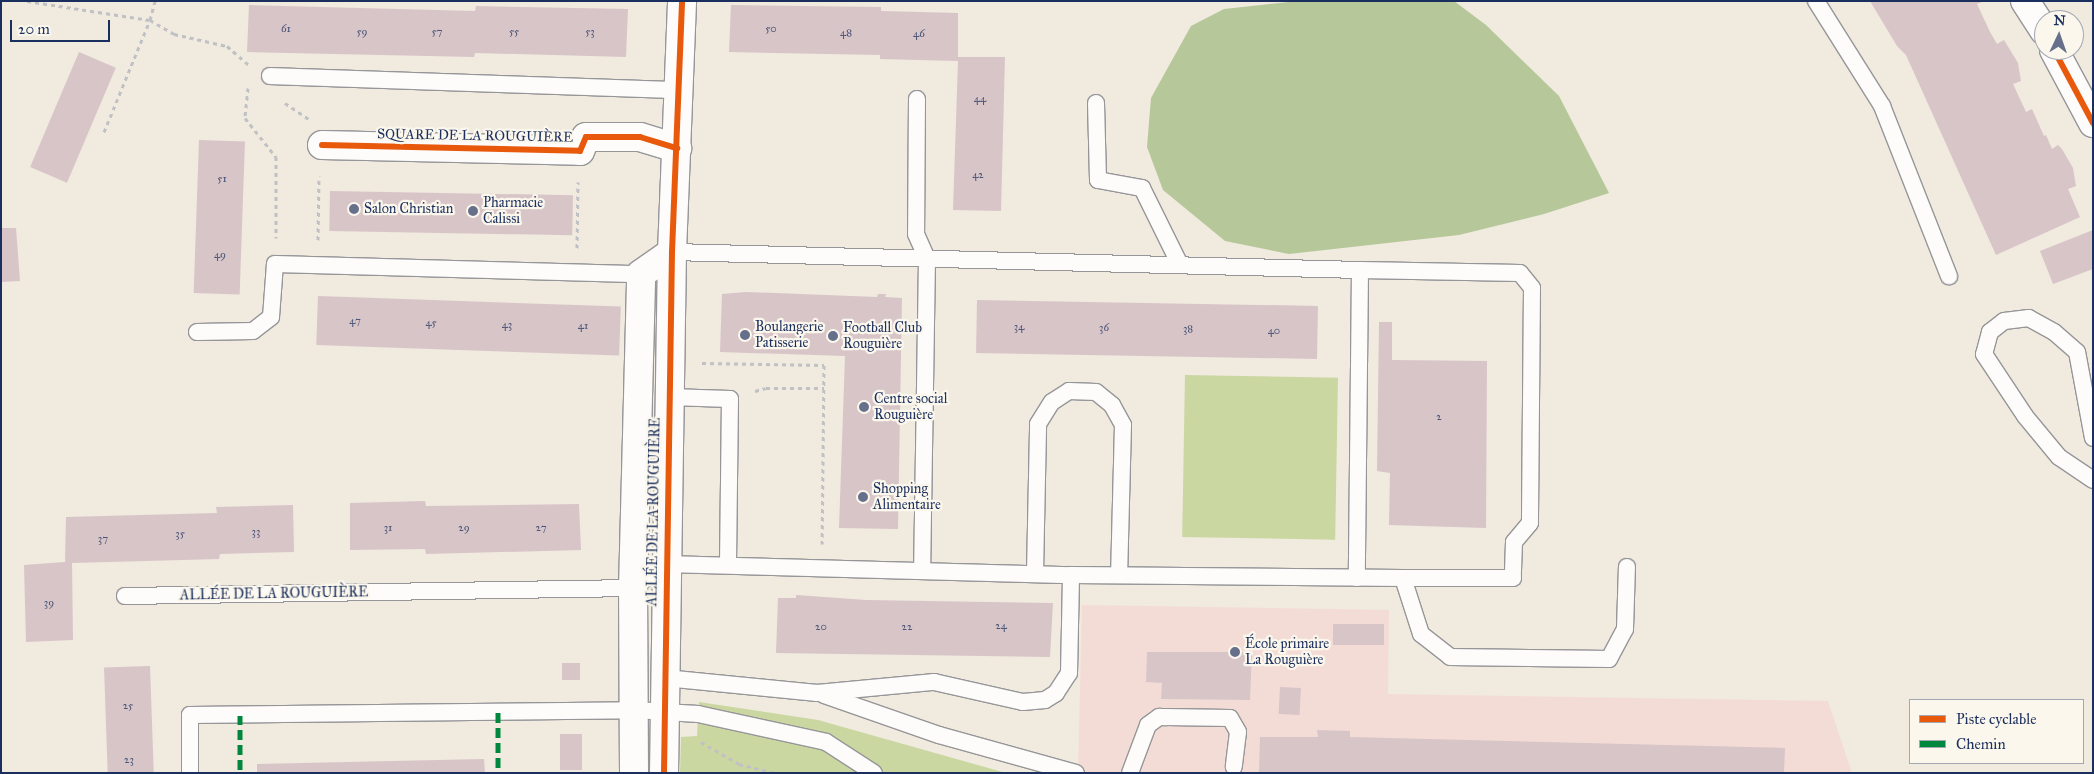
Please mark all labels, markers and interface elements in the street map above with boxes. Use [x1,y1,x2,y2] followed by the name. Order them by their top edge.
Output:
[12,10,112,42] scale bar
[2034,10,2084,60] north arrow
[2053,12,2066,29] text: N
[18,20,50,38] text: 20 m
[281,22,291,36] house number: 61
[765,22,777,36] house number: 50
[356,25,368,39] house number: 59
[432,25,442,39] house number: 57
[509,25,519,39] house number: 55
[585,25,595,39] house number: 53
[840,26,852,40] house number: 48
[913,27,925,41] house number: 46
[974,92,986,106] house number: 44
[377,126,573,146] street label: SQUARE DE LA ROUGUIÈRE
[972,168,984,182] house number: 42
[217,172,227,186] house number: 51
[483,195,543,228] place label: Pharmacie Calissi
[364,201,453,217] place label: Salon Christian
[348,203,360,215] marker: Salon Christian
[467,205,479,217] marker: Pharmacie Calissi
[214,248,226,262] house number: 49
[349,314,361,328] house number: 47
[425,316,437,330] house number: 45
[502,318,512,332] house number: 43
[578,319,588,333] house number: 41
[755,319,823,352] place label: Boulangerie Patisserie
[843,320,922,352] place label: Football Club Rouguière
[1014,320,1024,334] house number: 34
[1099,321,1109,335] house number: 36
[1183,322,1193,336] house number: 38
[1268,324,1280,338] house number: 40
[739,329,751,341] marker: Boulangerie Patisserie
[827,330,839,342] marker: Football Club Rouguière
[874,391,948,424] place label: Centre social Rouguière
[858,401,870,413] marker: Centre social Rouguière
[1436,410,1442,424] house number: 2
[644,418,664,606] street label: ALLÉE DE LA ROUGUIÈRE
[873,481,941,514] place label: Shopping Alimentaire
[857,491,869,503] marker: Shopping Alimentaire
[384,521,392,535] house number: 31
[458,521,470,535] house number: 29
[536,521,546,535] house number: 27
[252,525,260,539] house number: 33
[175,527,185,541] house number: 35
[98,532,108,546] house number: 37
[180,584,368,604] street label: ALLÉE DE LA ROUGUIÈRE
[44,596,54,610] house number: 39
[995,619,1007,633] house number: 24
[815,620,827,634] house number: 20
[902,620,912,634] house number: 22
[1245,636,1329,669] place label: École primaire La Rouguière
[1229,646,1241,658] marker: École primaire La Rouguière
[123,699,133,713] house number: 25
[1909,699,2084,764] legend
[1956,710,2036,728] text: Piste cyclable
[1956,735,2006,753] text: Chemin
[124,753,134,767] house number: 23

